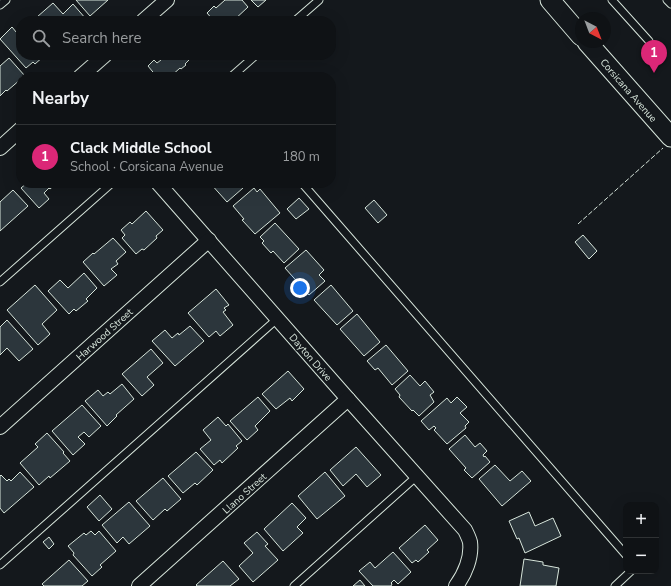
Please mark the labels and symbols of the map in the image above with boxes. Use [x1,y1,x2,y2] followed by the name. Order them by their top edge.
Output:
[575,12,611,48] north arrow
[641,40,667,73] pin: 1
[597,56,660,125] street label: Corsicana Avenue
[290,278,310,298] your location
[73,305,136,364] street label: Harwood Street
[286,331,335,384] street label: Dayton Drive
[220,470,270,517] street label: Llano Street

